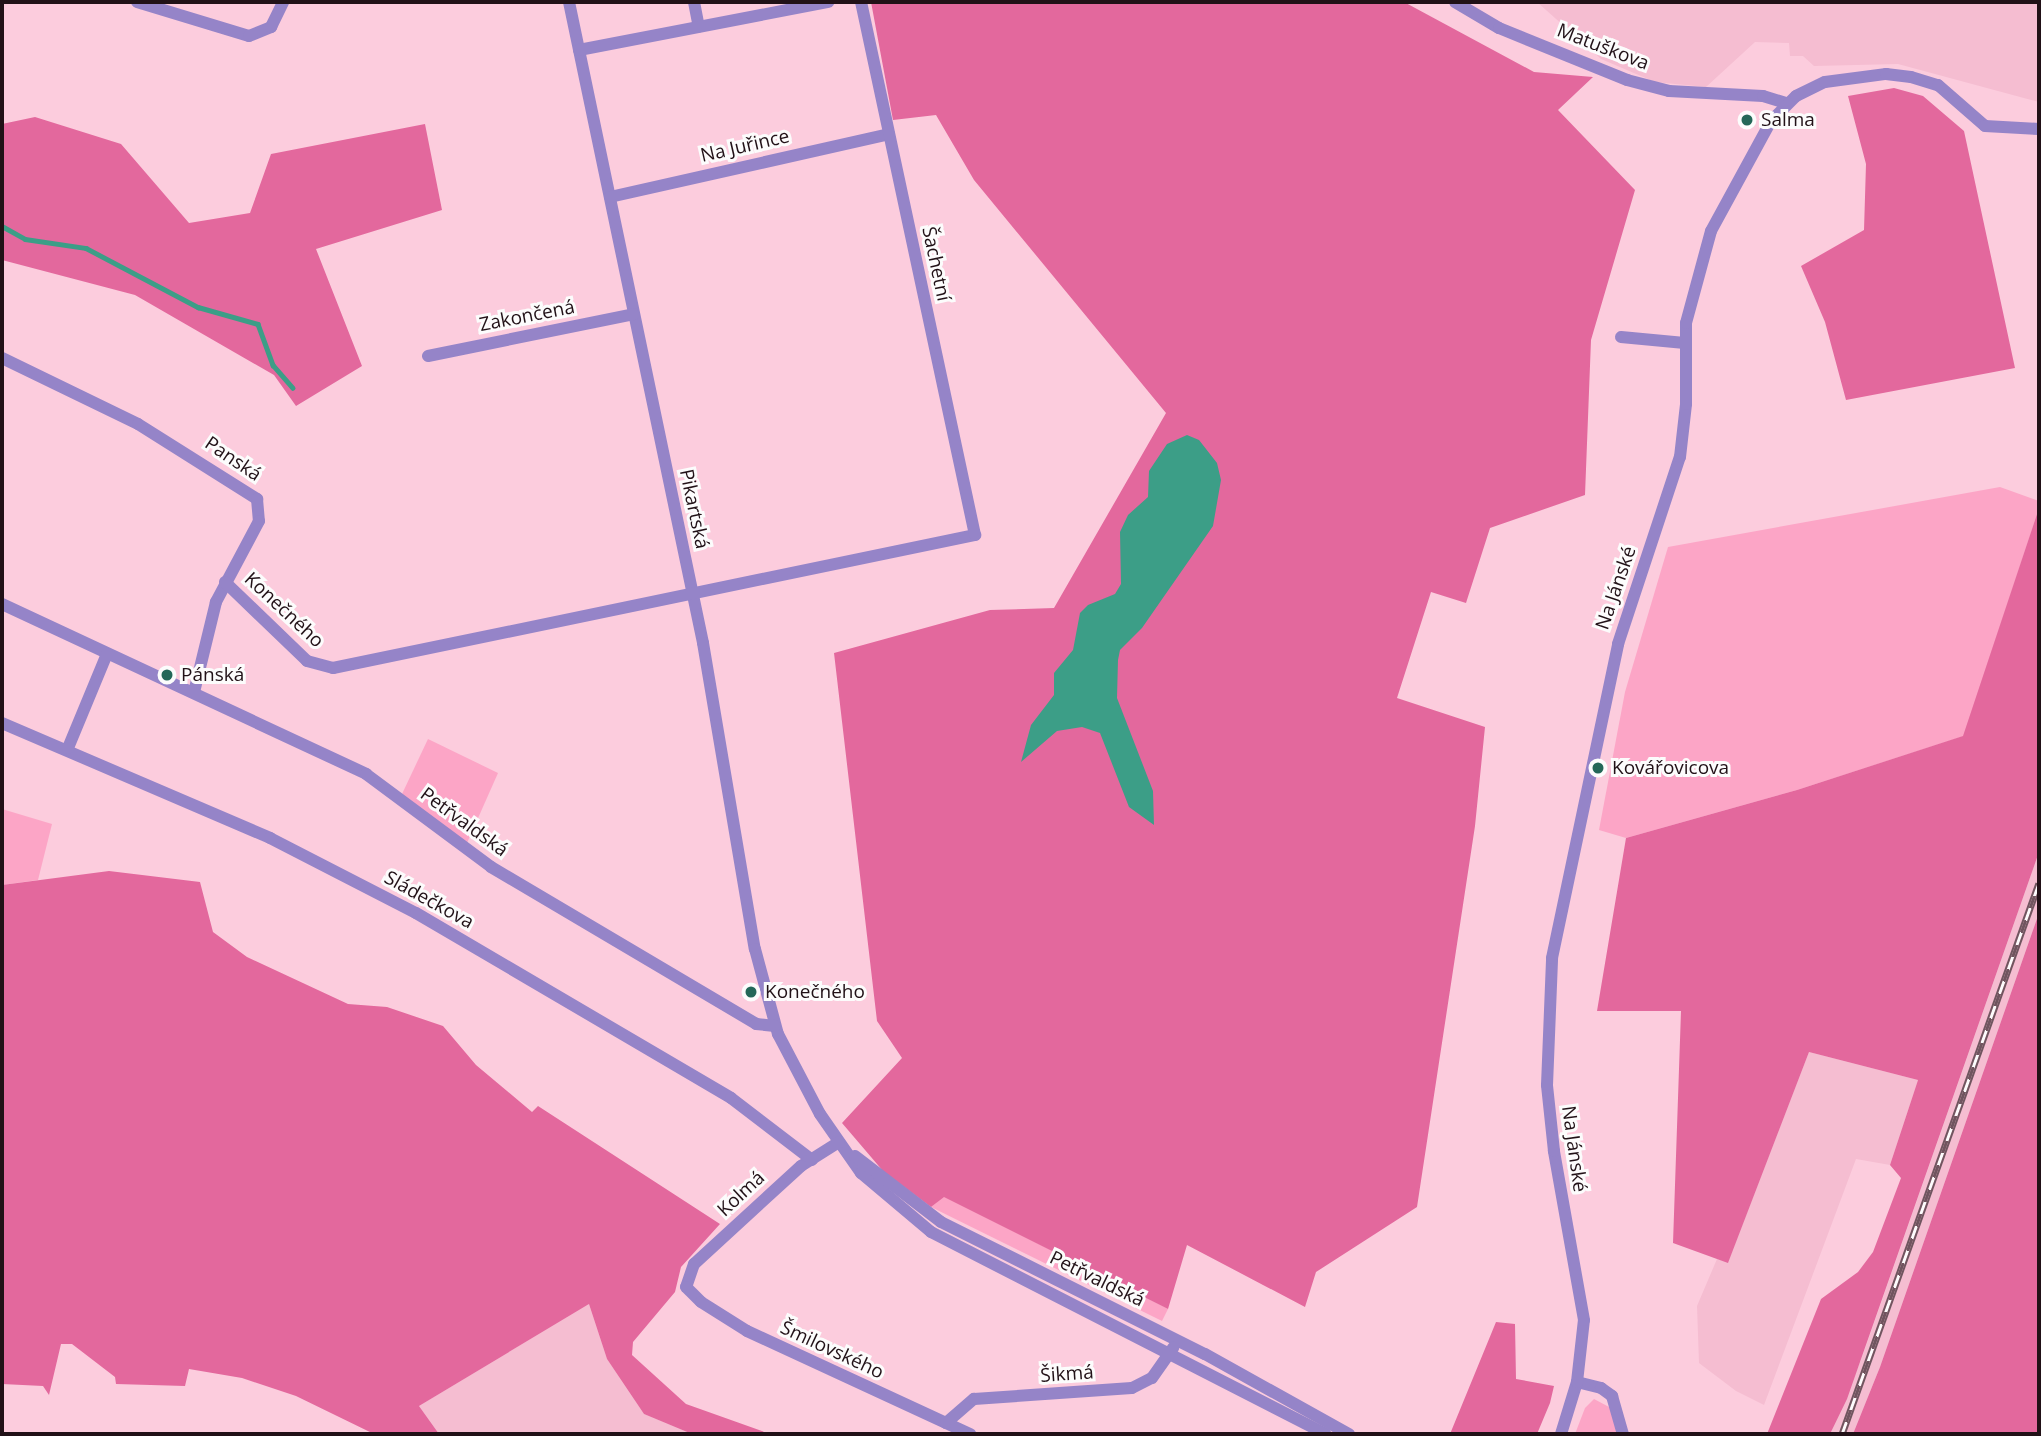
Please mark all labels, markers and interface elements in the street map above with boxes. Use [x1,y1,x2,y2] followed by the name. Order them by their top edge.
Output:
[1554,19,1652,75] street label: Matuškova
[1761,109,1815,131] place label: Salma
[1739,112,1755,128] marker: Salma
[698,125,792,167] street label: Na Juřince
[917,225,955,303] street label: Šachetní
[477,296,577,336] street label: Zakončená
[200,432,266,486] street label: Panská
[674,467,714,551] street label: Pikartská
[1591,543,1641,633] street label: Na Jánské
[240,568,328,652] street label: Konečného
[181,664,244,686] place label: Pánská
[159,667,175,683] marker: Pánská
[1612,757,1729,779] place label: Kovářovicova
[1590,760,1606,776] marker: Kovářovicova
[416,783,512,861] street label: Petřvaldská
[380,866,478,934] street label: Sládečkova
[765,981,865,1003] place label: Konečného
[743,984,759,1000] marker: Konečného
[1557,1104,1591,1194] street label: Na Jánské
[713,1167,769,1221] street label: Kolmá
[1046,1246,1148,1312] street label: Petřvaldská
[777,1316,887,1384] street label: Šmilovského
[1040,1361,1094,1387] street label: Šikmá

